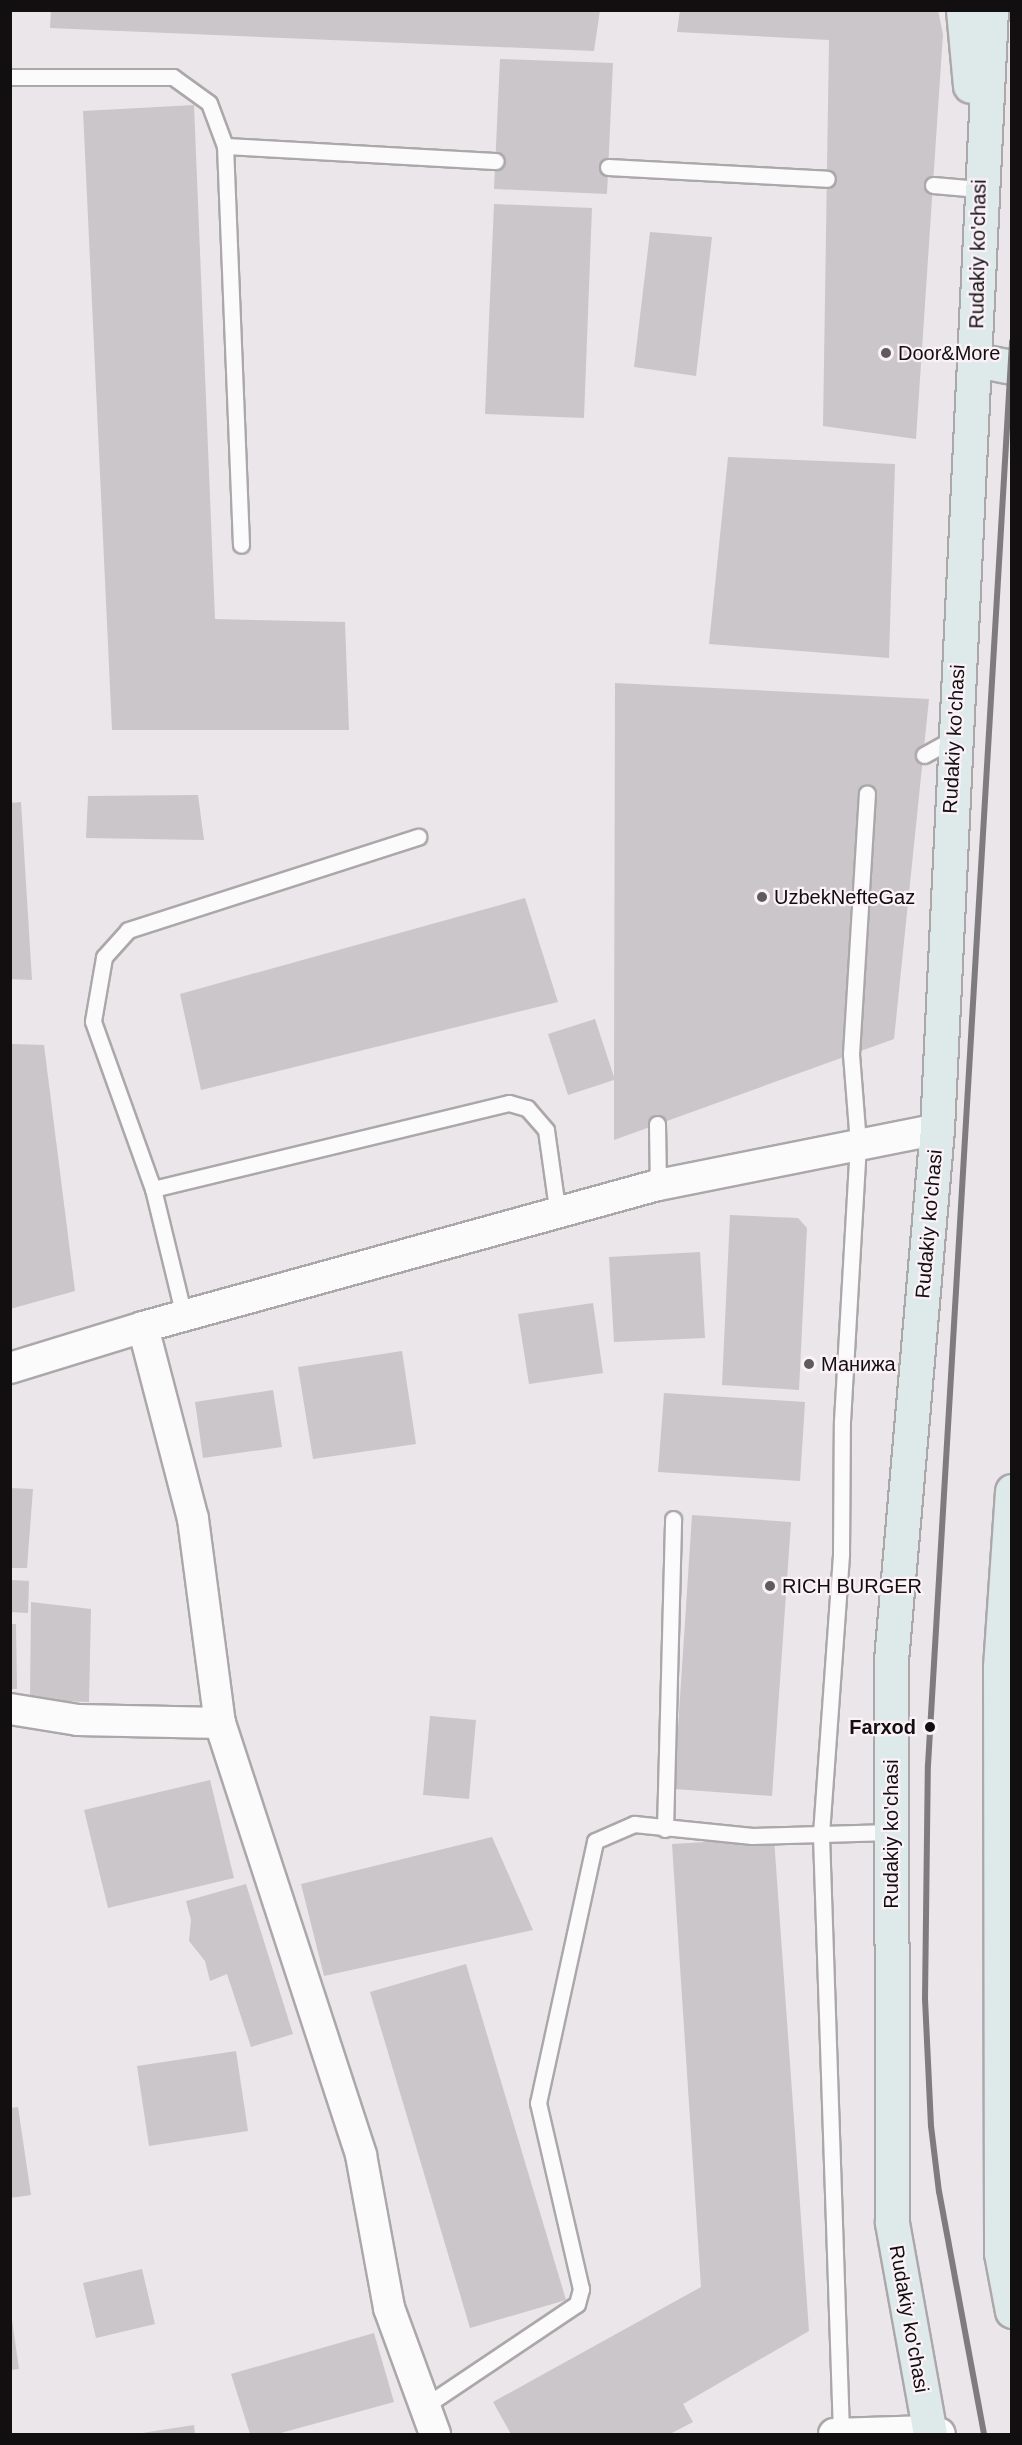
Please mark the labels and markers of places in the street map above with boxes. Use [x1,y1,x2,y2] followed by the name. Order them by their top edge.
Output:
[898,341,1000,365] place label: Door&More
[879,346,893,360] marker: Door&More
[774,885,915,909] place label: UzbekNefteGaz
[755,890,769,904] marker: UzbekNefteGaz
[821,1352,896,1376] place label: Манижа
[802,1357,816,1371] marker: Манижа
[782,1574,922,1598] place label: RICH BURGER
[763,1579,777,1593] marker: RICH BURGER
[849,1715,916,1739] place label: Farxod
[921,1718,939,1736] marker: Farxod

